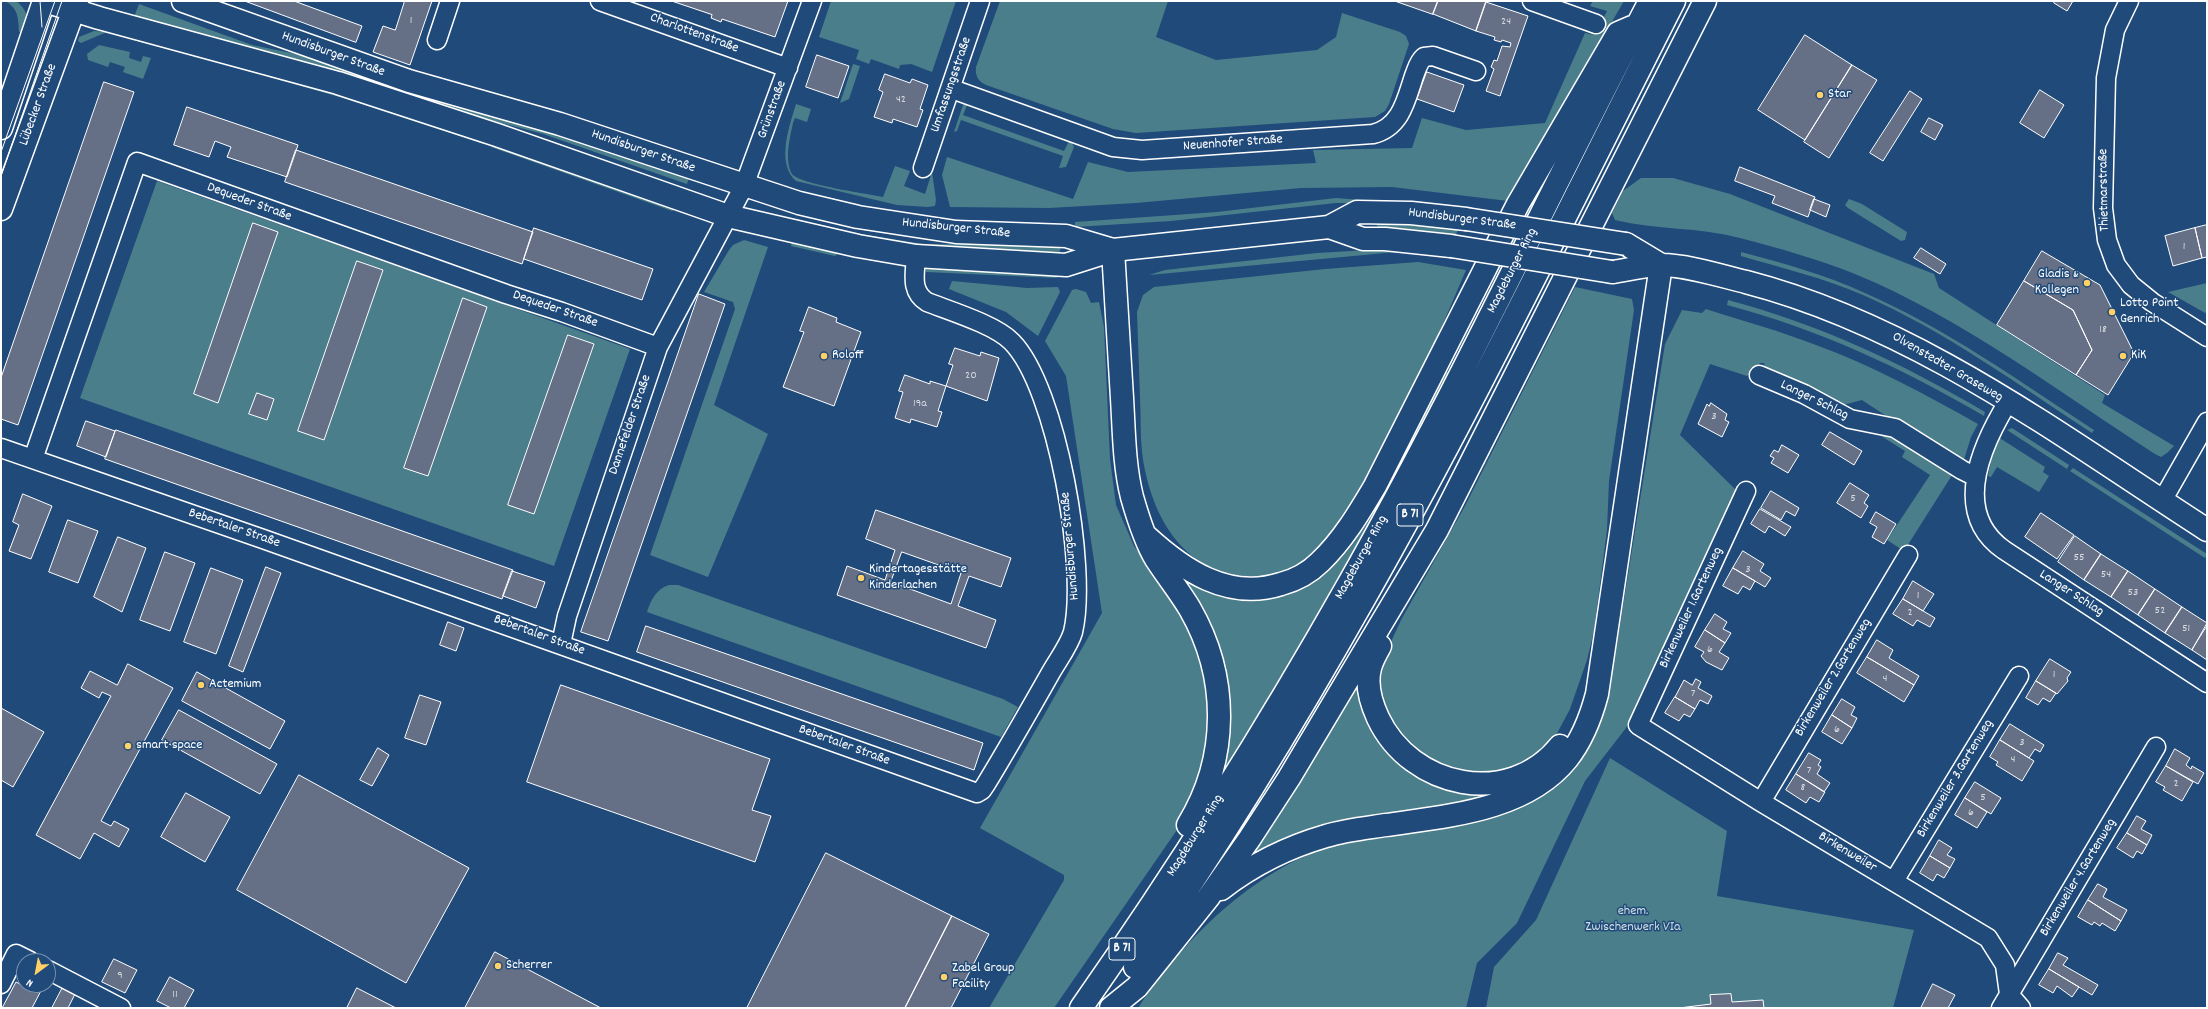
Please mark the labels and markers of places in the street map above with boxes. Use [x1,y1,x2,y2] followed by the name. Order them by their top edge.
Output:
[1828,87,1851,103] place label: Star
[1815,90,1825,100] marker: Star
[2035,267,2079,300] place label: Gladis & Kollegen
[2082,278,2092,288] marker: Gladis & Kollegen
[2120,296,2179,328] place label: Lotto Point Genrich
[2107,307,2117,317] marker: Lotto Point Genrich
[832,348,864,364] place label: Roloff
[2131,348,2146,364] place label: KiK
[819,351,829,361] marker: Roloff
[2118,351,2128,361] marker: KiK
[869,562,967,594] place label: Kindertagesstätte Kinderlachen
[856,573,866,583] marker: Kindertagesstätte Kinderlachen
[209,677,261,693] place label: Actemium
[196,680,206,690] marker: Actemium
[136,738,202,754] place label: smart space
[123,741,133,751] marker: smart space
[506,958,552,974] place label: Scherrer
[493,961,503,971] marker: Scherrer
[952,961,1014,994] place label: Zabel Group Facility
[939,972,949,982] marker: Zabel Group Facility

